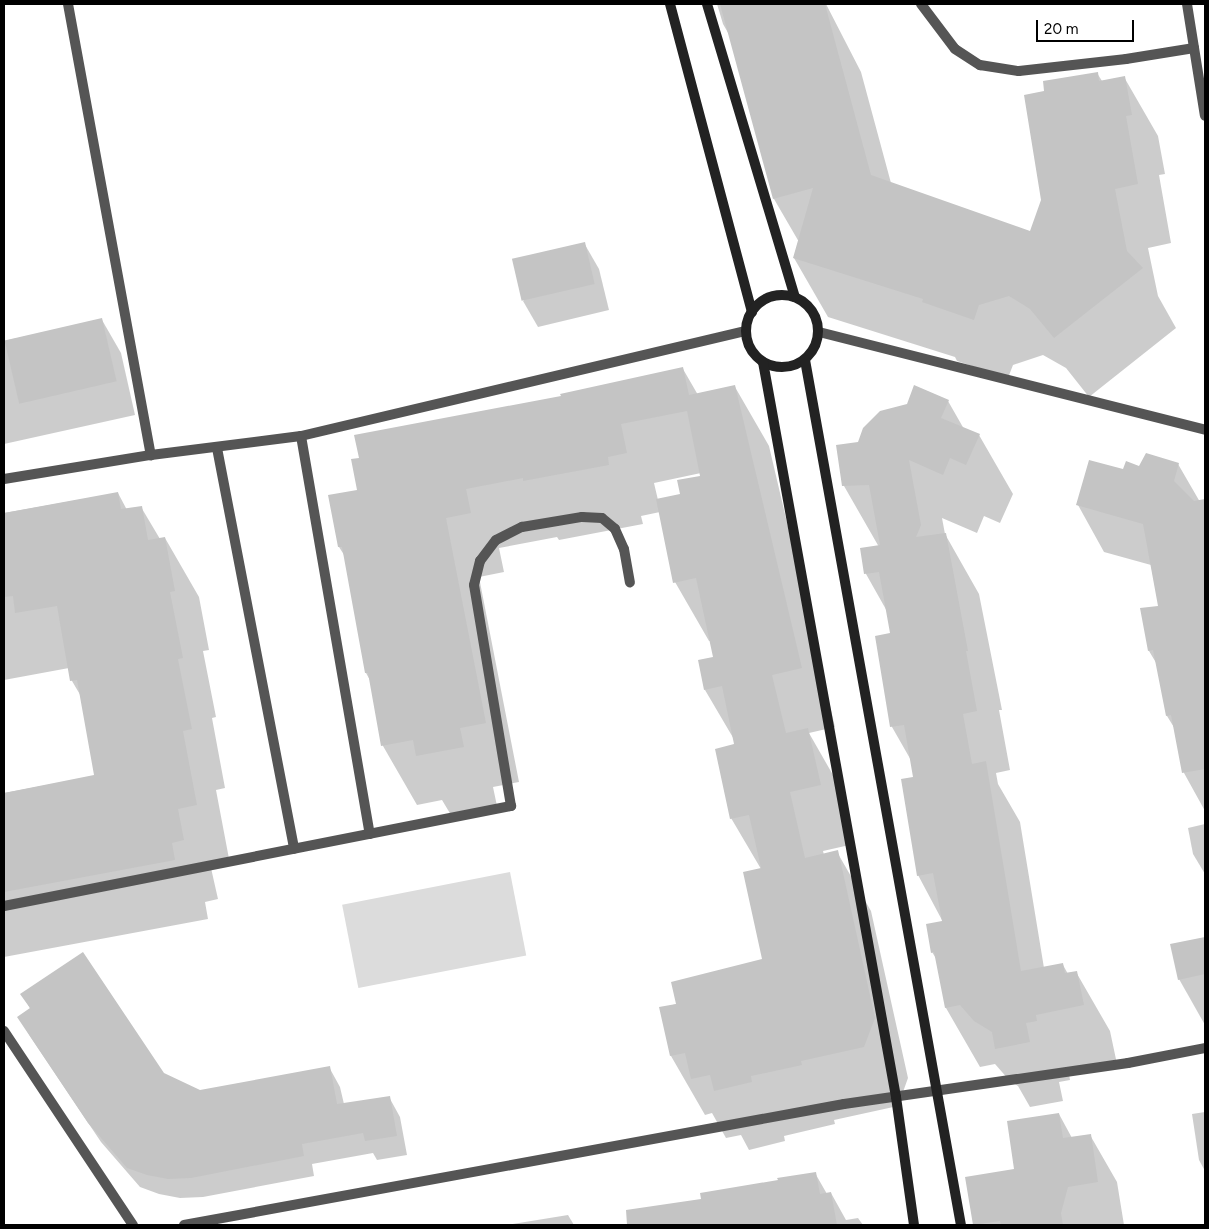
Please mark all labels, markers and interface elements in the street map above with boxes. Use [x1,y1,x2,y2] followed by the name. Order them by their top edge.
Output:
[1039,10,1136,42] scale bar
[1044,20,1078,38] text: 20 m

